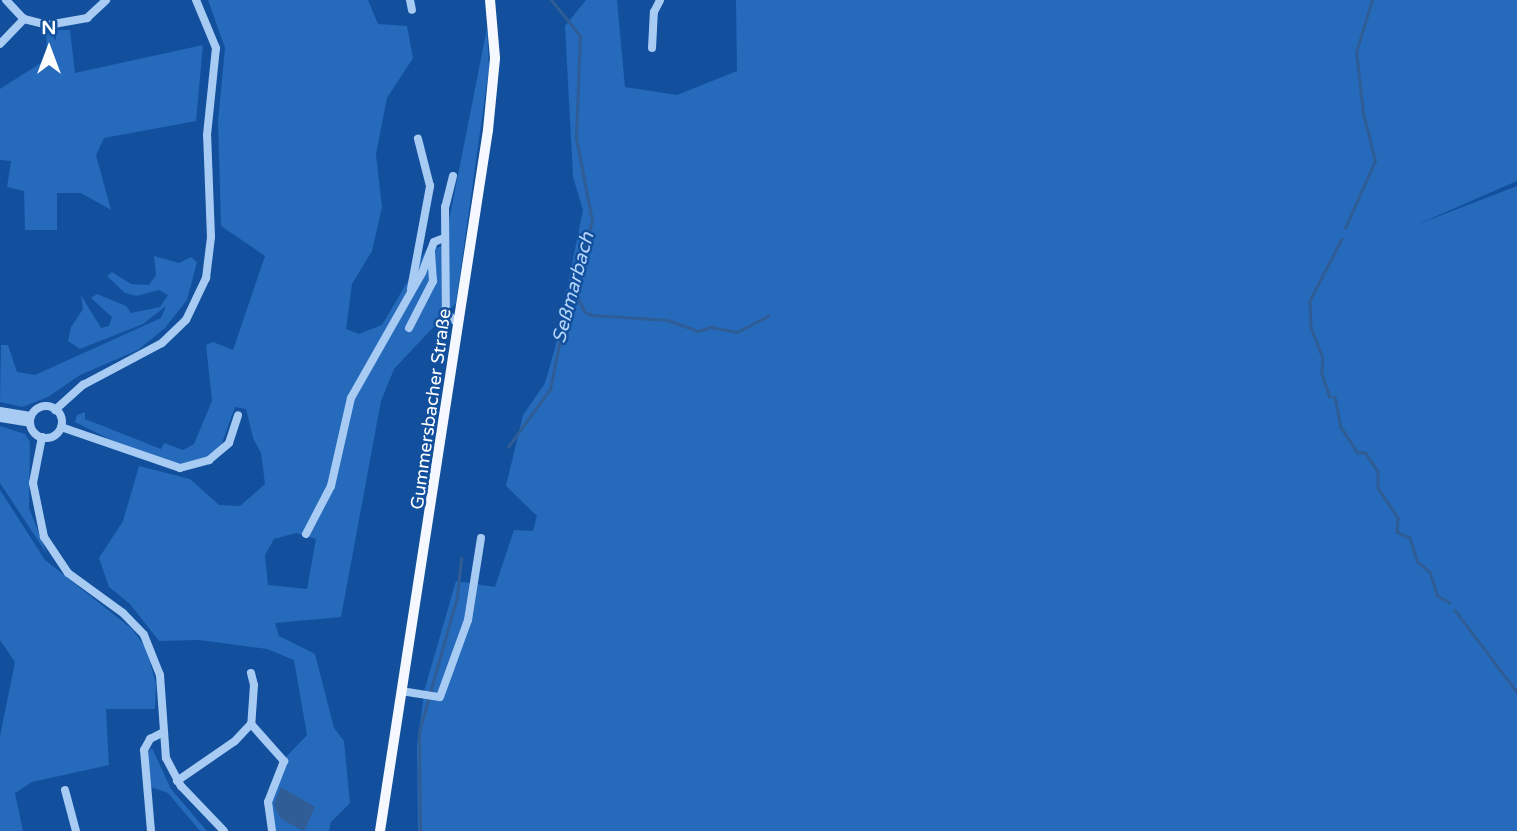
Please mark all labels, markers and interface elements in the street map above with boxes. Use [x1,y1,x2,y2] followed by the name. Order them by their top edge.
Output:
[14,14,84,84] north arrow
[41,17,57,39] text: N
[548,230,600,346] water label: Seßmarbach
[406,307,456,511] street label: Gummersbacher Straße

